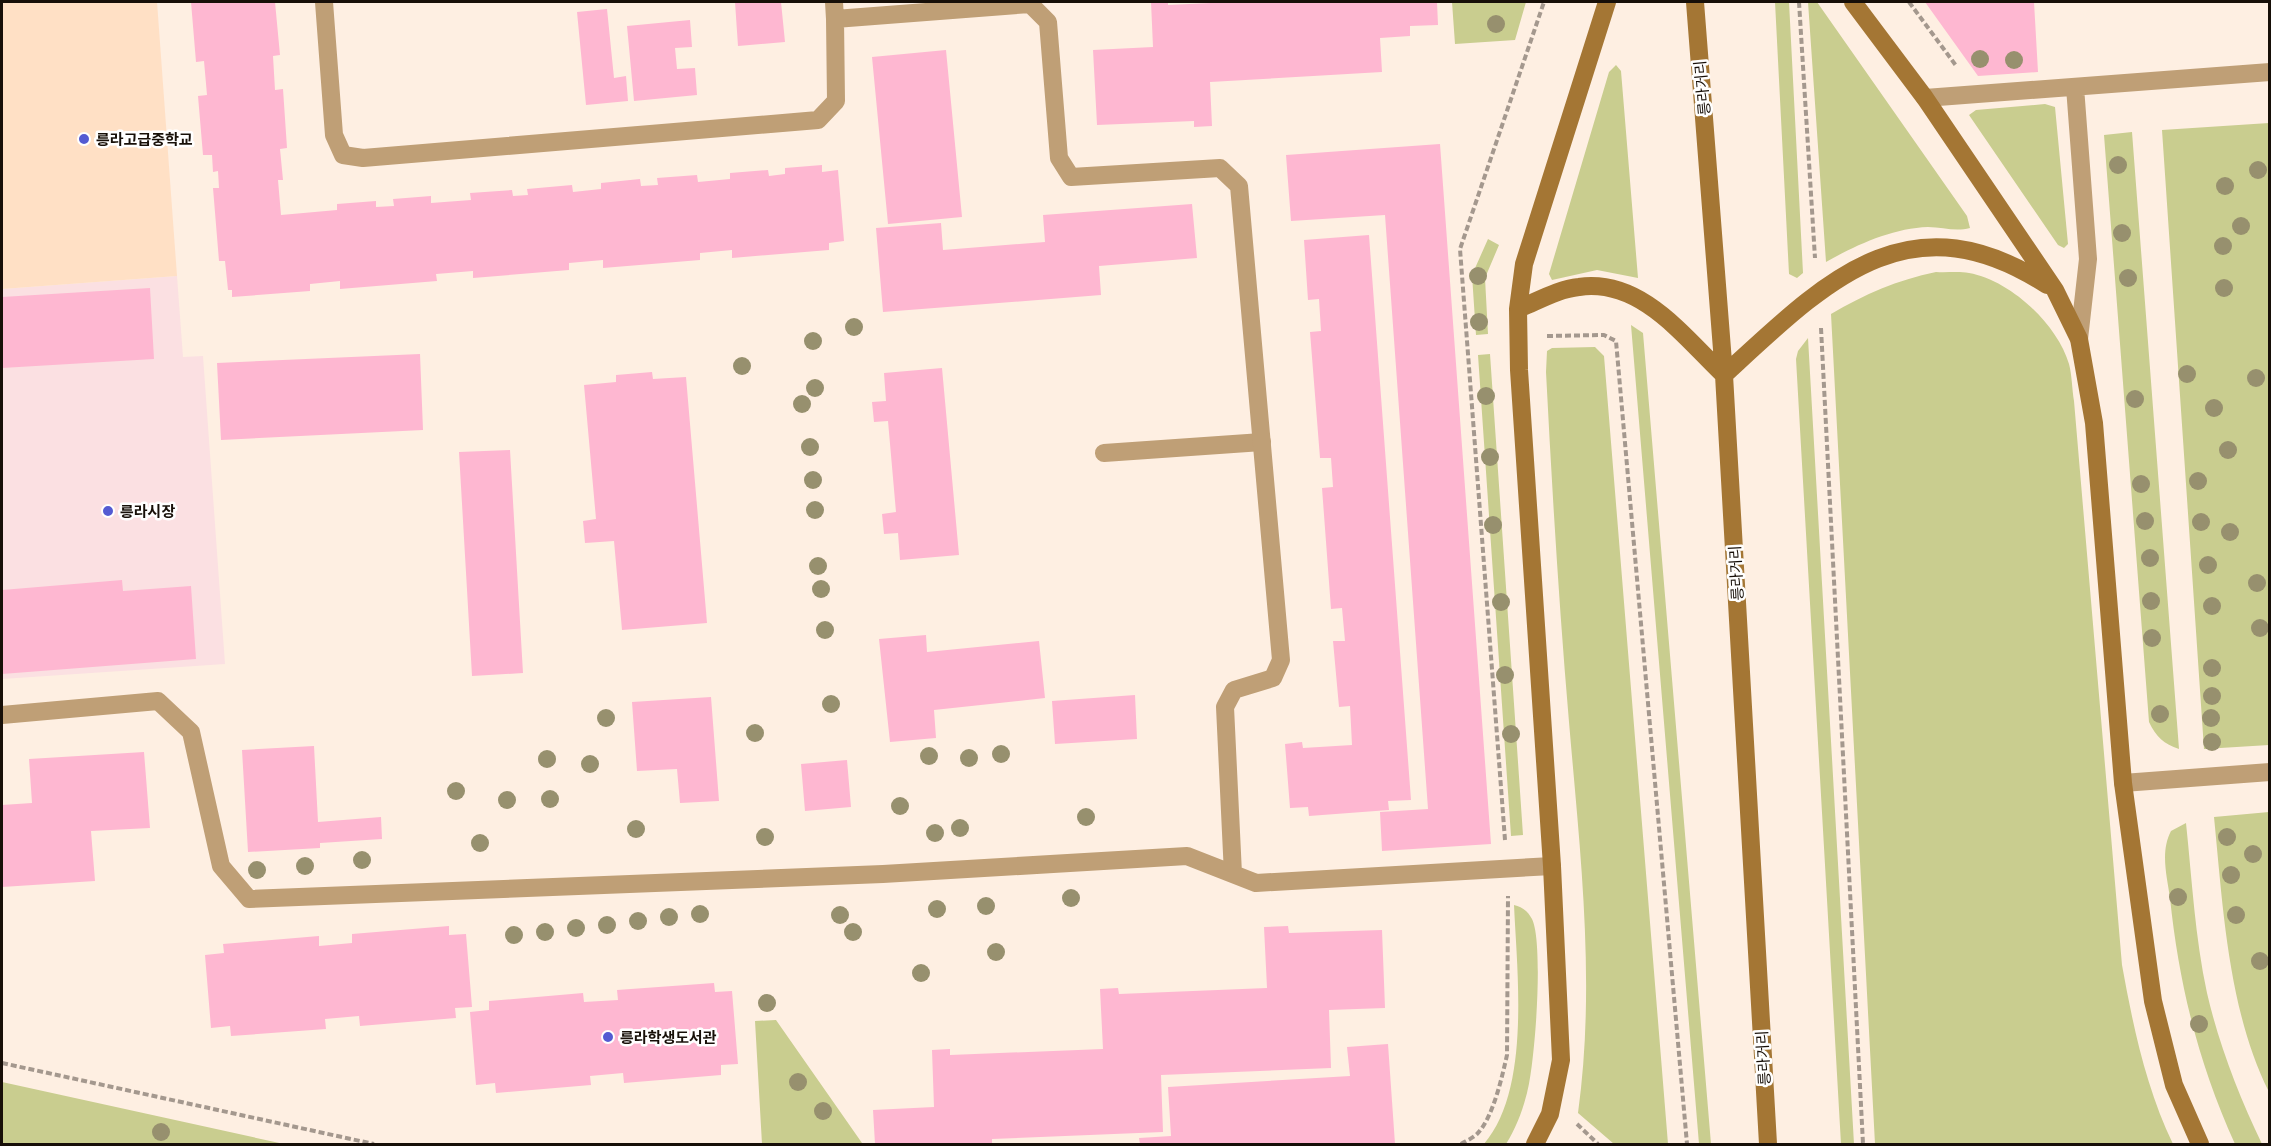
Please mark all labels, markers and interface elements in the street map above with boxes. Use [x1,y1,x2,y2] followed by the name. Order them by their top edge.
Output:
[1688,60,1716,116] street label: 릉라거리
[96,128,193,151] place label: 릉라고급중학교
[77,132,91,146] marker: 릉라고급중학교
[120,500,175,523] place label: 릉라시장
[101,504,115,518] marker: 릉라시장
[1723,545,1749,601] street label: 릉라거리
[620,1026,717,1049] place label: 릉라학생도서관
[601,1030,615,1044] marker: 릉라학생도서관
[1750,1030,1776,1086] street label: 릉라거리

